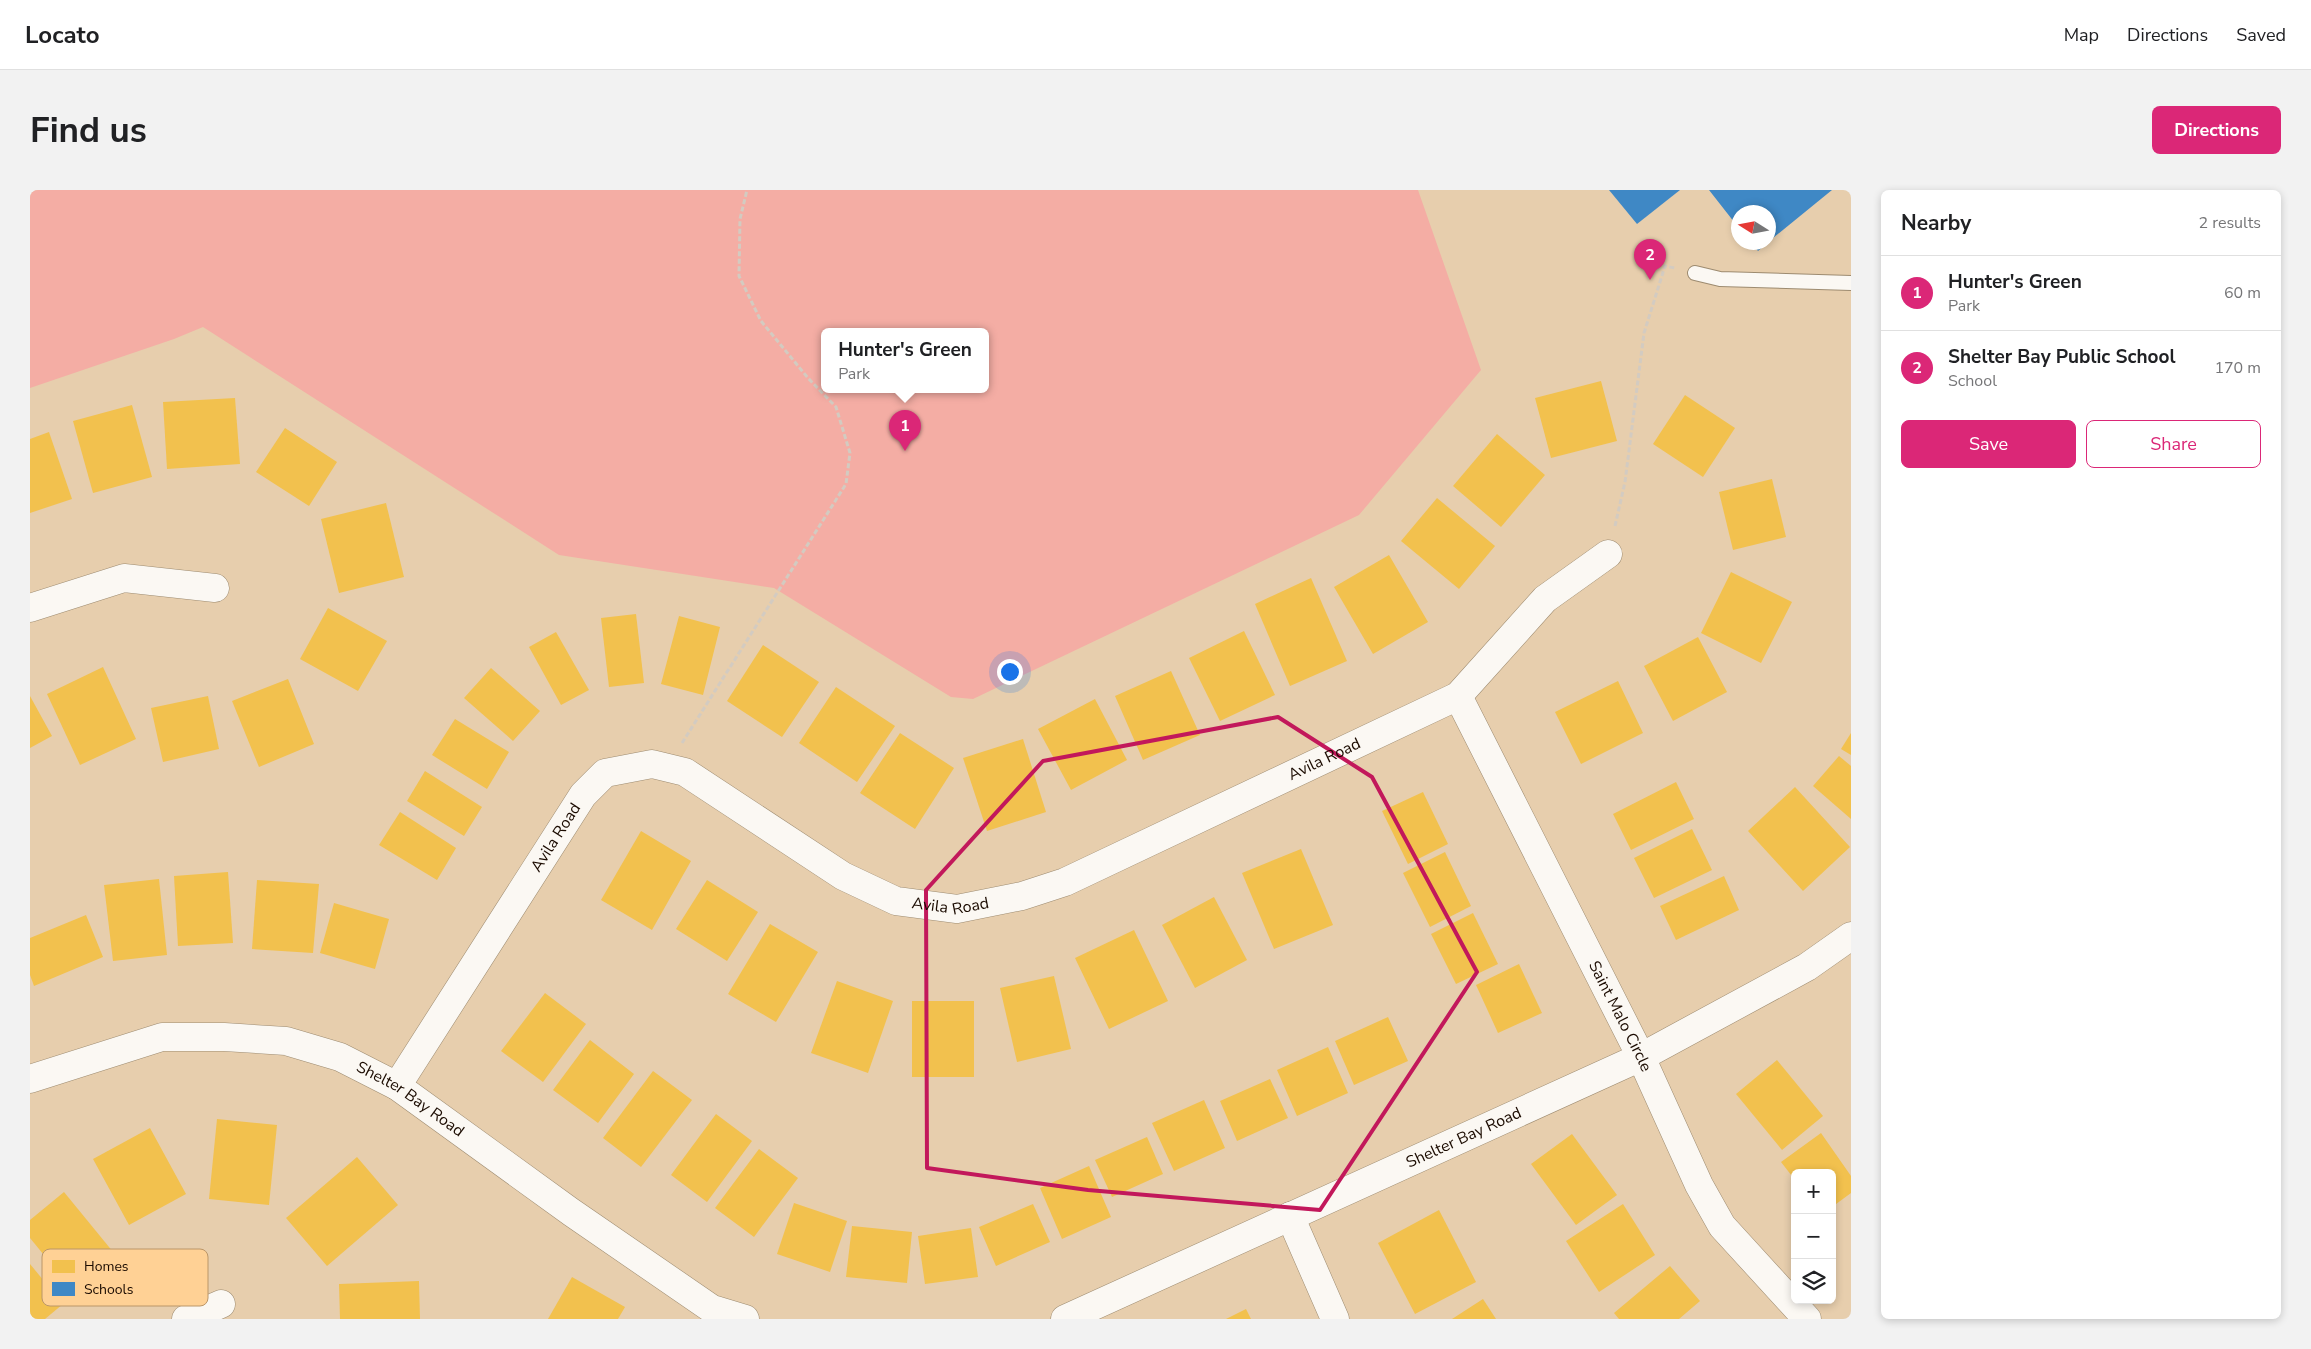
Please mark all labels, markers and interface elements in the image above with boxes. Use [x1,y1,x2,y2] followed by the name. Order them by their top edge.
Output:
[25,19,100,51] text: Locato
[2064,23,2099,47] text: Map
[2127,23,2208,47] text: Directions
[2236,23,2286,47] text: Saved
[2152,106,2281,154] button: Directions
[30,107,147,154] text: Find us
[1731,205,1776,250] north arrow
[1901,209,1971,237] text: Nearby
[2199,212,2261,234] text: 2 results
[1634,239,1666,280] pin: 2
[1948,269,2082,295] text: Hunter's Green
[1912,282,1922,304] text: 1
[2224,282,2261,304] text: 60 m
[1948,295,1980,317] text: Park
[821,328,989,393] popup
[838,337,972,363] text: Hunter's Green
[1948,344,2175,370] text: Shelter Bay Public School
[1912,357,1922,379] text: 2
[2214,357,2261,379] text: 170 m
[838,363,870,385] text: Park
[1948,370,1997,392] text: School
[889,410,921,451] pin: 1
[1901,420,2076,468] button: Save
[2086,420,2261,468] button: Share
[997,659,1023,685] your location
[1284,733,1364,786] street label: Avila Road
[526,799,586,876] street label: Avila Road
[910,892,991,921] street label: Avila Road
[1583,957,1657,1075] street label: Saint Malo Circle
[353,1056,469,1142] street label: Shelter Bay Road
[1402,1102,1525,1174] street label: Shelter Bay Road
[1791,1169,1836,1304] map controls
[1791,1169,1836,1214] button: +
[1791,1214,1836,1259] button: −
[42,1249,208,1306] legend
[84,1257,129,1276] text: Homes
[1791,1259,1836,1304] button: layers
[84,1280,134,1299] text: Schools

